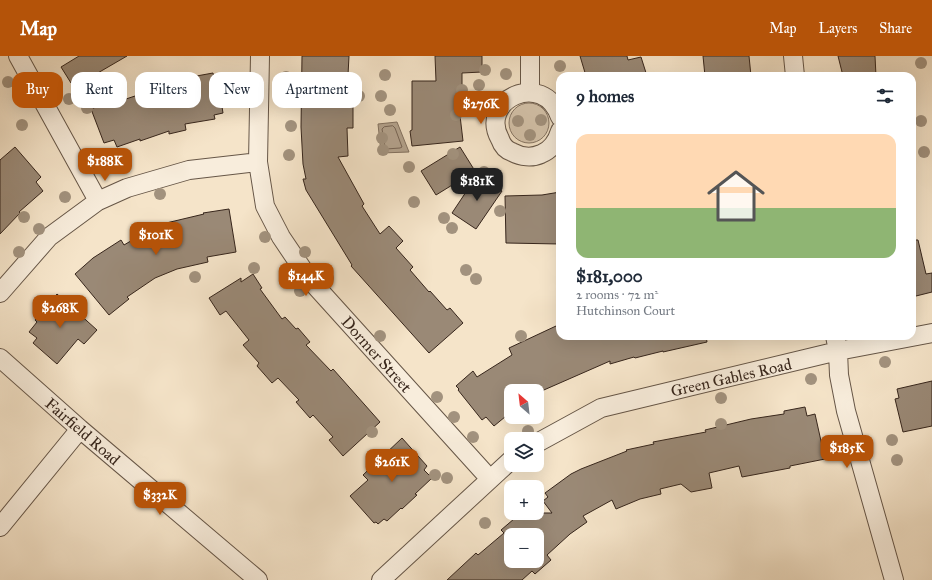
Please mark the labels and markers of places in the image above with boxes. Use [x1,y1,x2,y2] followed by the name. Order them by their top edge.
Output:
[453,91,509,125] pin: $276K
[77,148,133,182] pin: $188K
[449,168,505,202] pin: $181K
[128,222,184,256] pin: $101K
[278,263,334,297] pin: $144K
[32,295,88,329] pin: $268K
[819,435,875,469] pin: $185K
[364,449,420,483] pin: $261K
[132,482,188,516] pin: $332K

